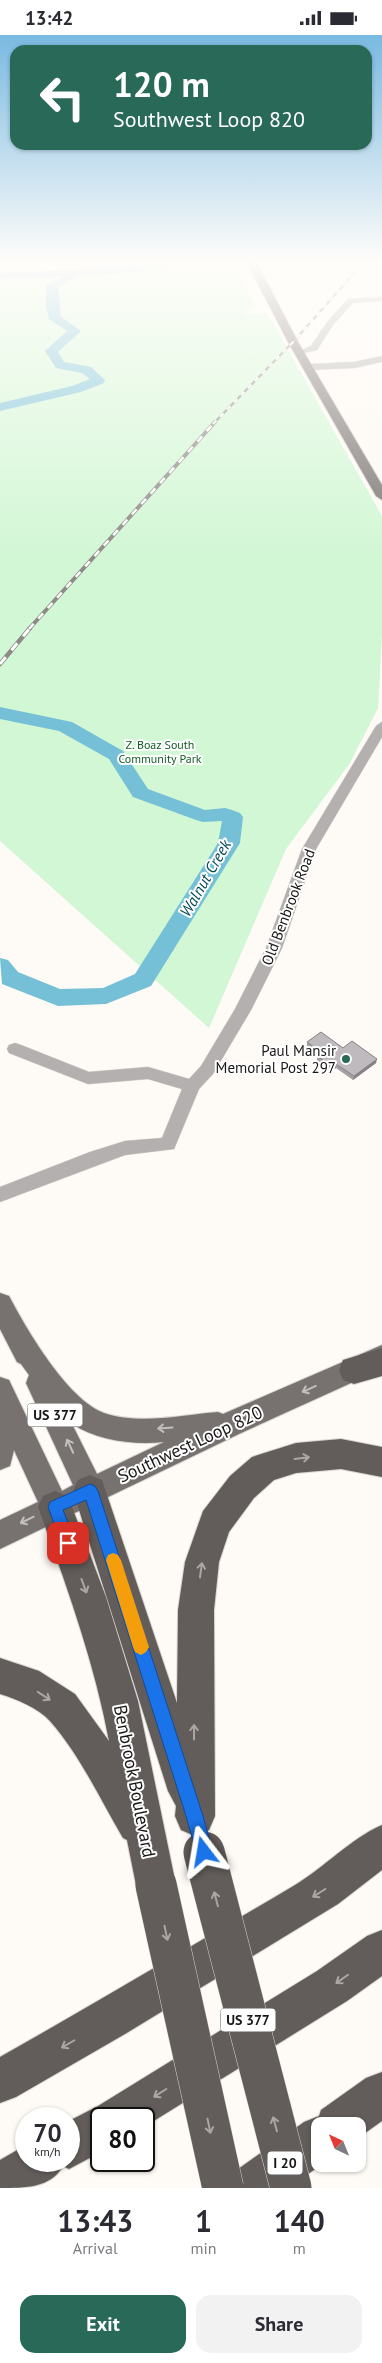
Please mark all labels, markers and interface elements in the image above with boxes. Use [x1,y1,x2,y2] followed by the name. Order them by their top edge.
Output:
[25,6,73,30] text: 13:42
[113,61,210,107] text: 120 m
[30,65,95,130] icon: left
[113,105,305,133] text: Southwest Loop 820
[118,737,202,766] park label: Z. Boaz South Community Park
[175,835,235,920] water label: Walnut Creek
[257,846,319,968] street label: Old Benbrook Road
[216,1041,336,1077] place label: Paul Mansir Memorial Post 297
[340,1053,352,1065] marker: Paul Mansir Memorial Post 297
[302,1385,317,1395] one-way arrow
[114,1400,266,1488] street label: Southwest Loop 820
[28,1403,82,1427] road number: US 377
[157,1424,173,1433] one-way arrow
[64,1439,74,1454] one-way arrow
[293,1453,309,1463] one-way arrow
[20,1516,35,1526] one-way arrow
[47,1522,89,1564] pin
[54,1529,82,1557] icon: arrive
[197,1562,207,1578] one-way arrow
[80,1577,89,1593] one-way arrow
[37,1690,51,1701] one-way arrow
[109,1703,161,1859] street label: Benbrook Boulevard
[189,1724,199,1740] one-way arrow
[177,1825,229,1877] position arrow
[312,1889,326,1899] one-way arrow
[211,1891,220,1907] one-way arrow
[162,1924,172,1940] one-way arrow
[335,1974,349,1984] one-way arrow
[220,2009,276,2031] road number: US 377
[61,2039,75,2049] one-way arrow
[153,2087,167,2098] one-way arrow
[90,2107,155,2172] speed limit sign: 80
[269,2116,279,2132] one-way arrow
[33,2117,62,2149] text: 70
[205,2117,214,2133] one-way arrow
[311,2117,366,2173] north arrow
[311,2117,366,2172] map controls
[34,2144,61,2159] text: km/h
[268,2151,302,2175] road number: I 20
[57,2201,133,2240] text: 13:43
[195,2201,212,2240] text: 1
[274,2201,325,2240] text: 140
[73,2238,118,2258] text: Arrival
[191,2238,217,2258] text: min
[293,2238,306,2258] text: m
[20,2295,186,2353] button: Exit
[196,2295,362,2353] button: Share

